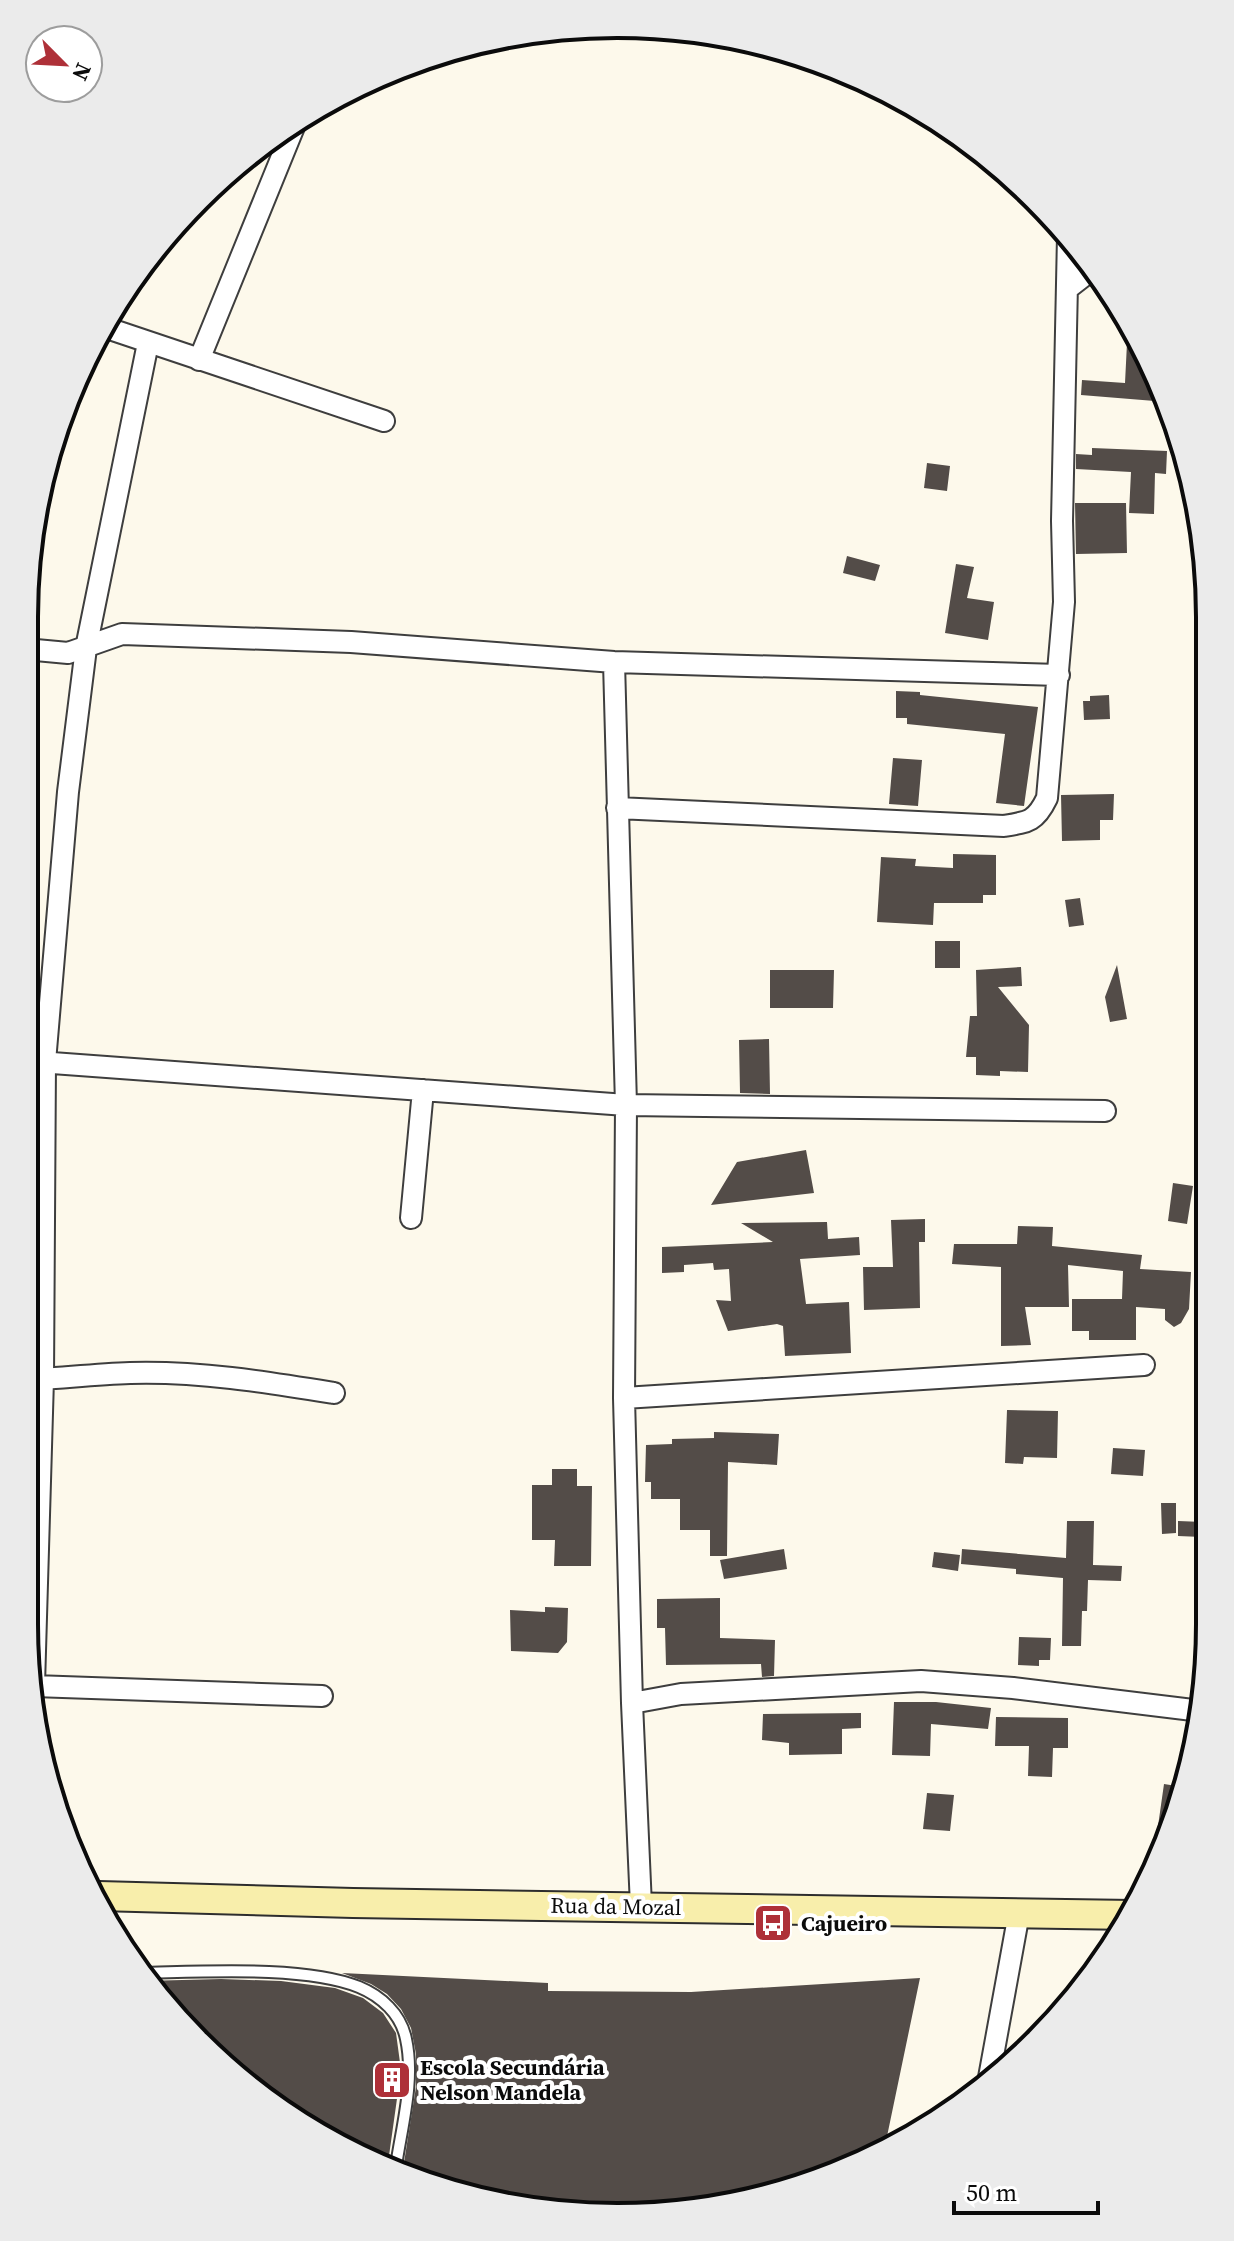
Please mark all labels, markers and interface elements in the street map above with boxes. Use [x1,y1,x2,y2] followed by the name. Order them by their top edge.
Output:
[24,24,104,104] north arrow
[65,59,99,86] text: N
[550,1890,682,1922] street label: Rua da Mozal
[752,1902,794,1944] bus stop icon: Cajueiro
[801,1908,887,1938] place label: Cajueiro
[420,2052,605,2107] place label: Escola Secundária Nelson Mandela
[371,2059,413,2101] building icon: Escola Secundária Nelson Mandela
[954,2165,1098,2215] scale bar
[966,2176,1017,2209] text: 50 m

